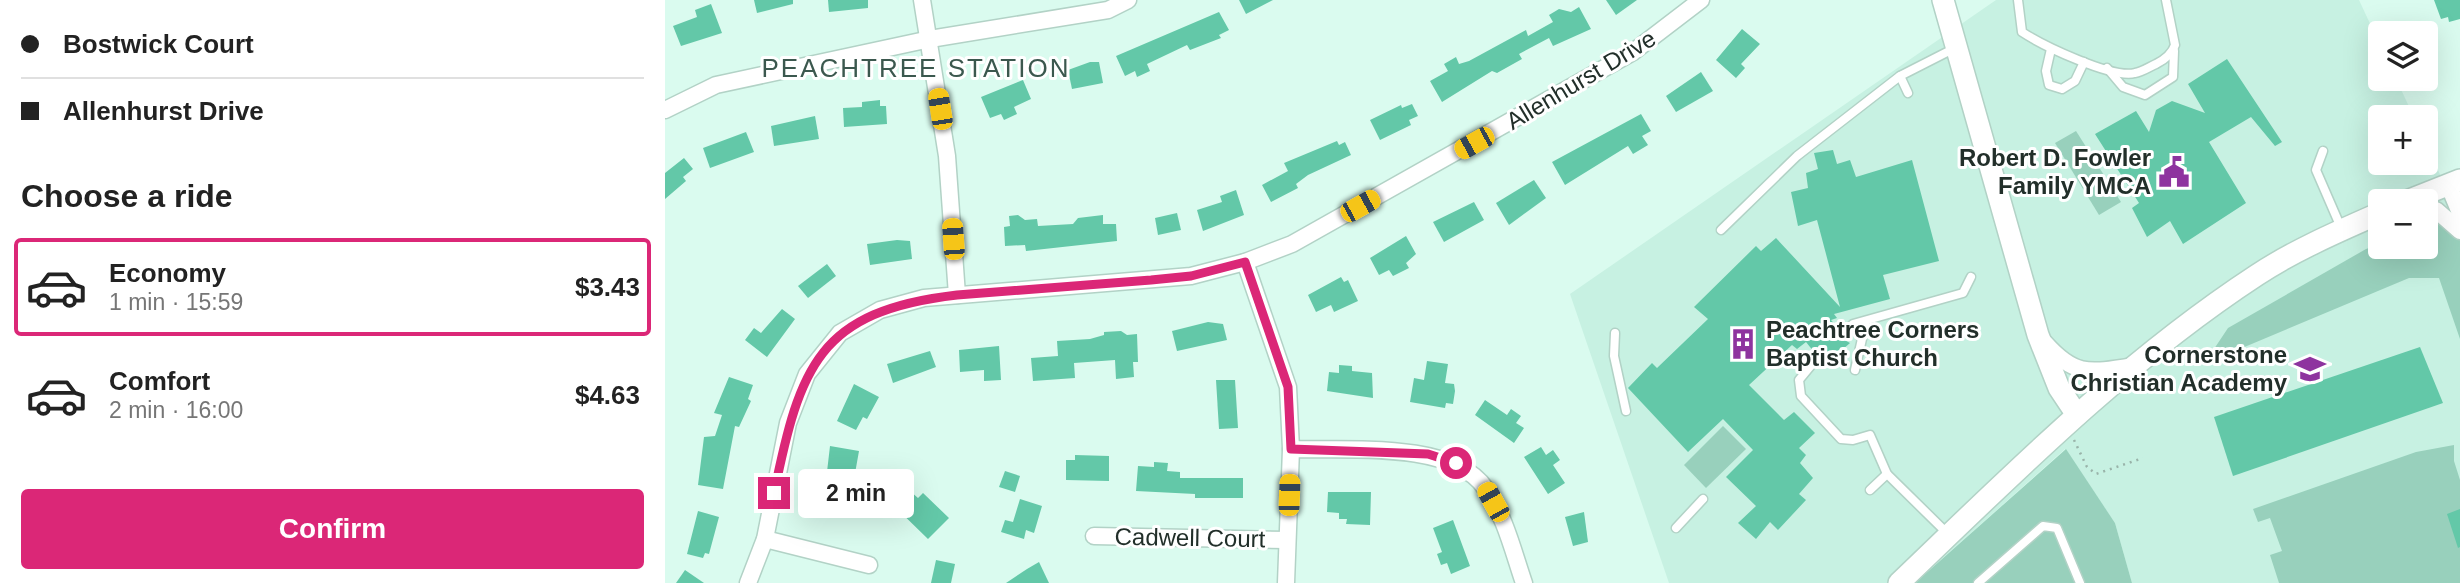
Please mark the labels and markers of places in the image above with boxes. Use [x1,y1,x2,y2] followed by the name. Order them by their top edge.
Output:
[1959,144,2151,199] place label: Robert D. Fowler Family YMCA
[2157,155,2191,189] public building icon: Robert D. Fowler Family YMCA
[1766,316,1979,371] place label: Peachtree Corners Baptist Church
[1726,327,1760,361] building icon: Peachtree Corners Baptist Church
[2070,341,2288,396] place label: Cornerstone Christian Academy
[2293,352,2327,386] school or university icon: Cornerstone Christian Academy

